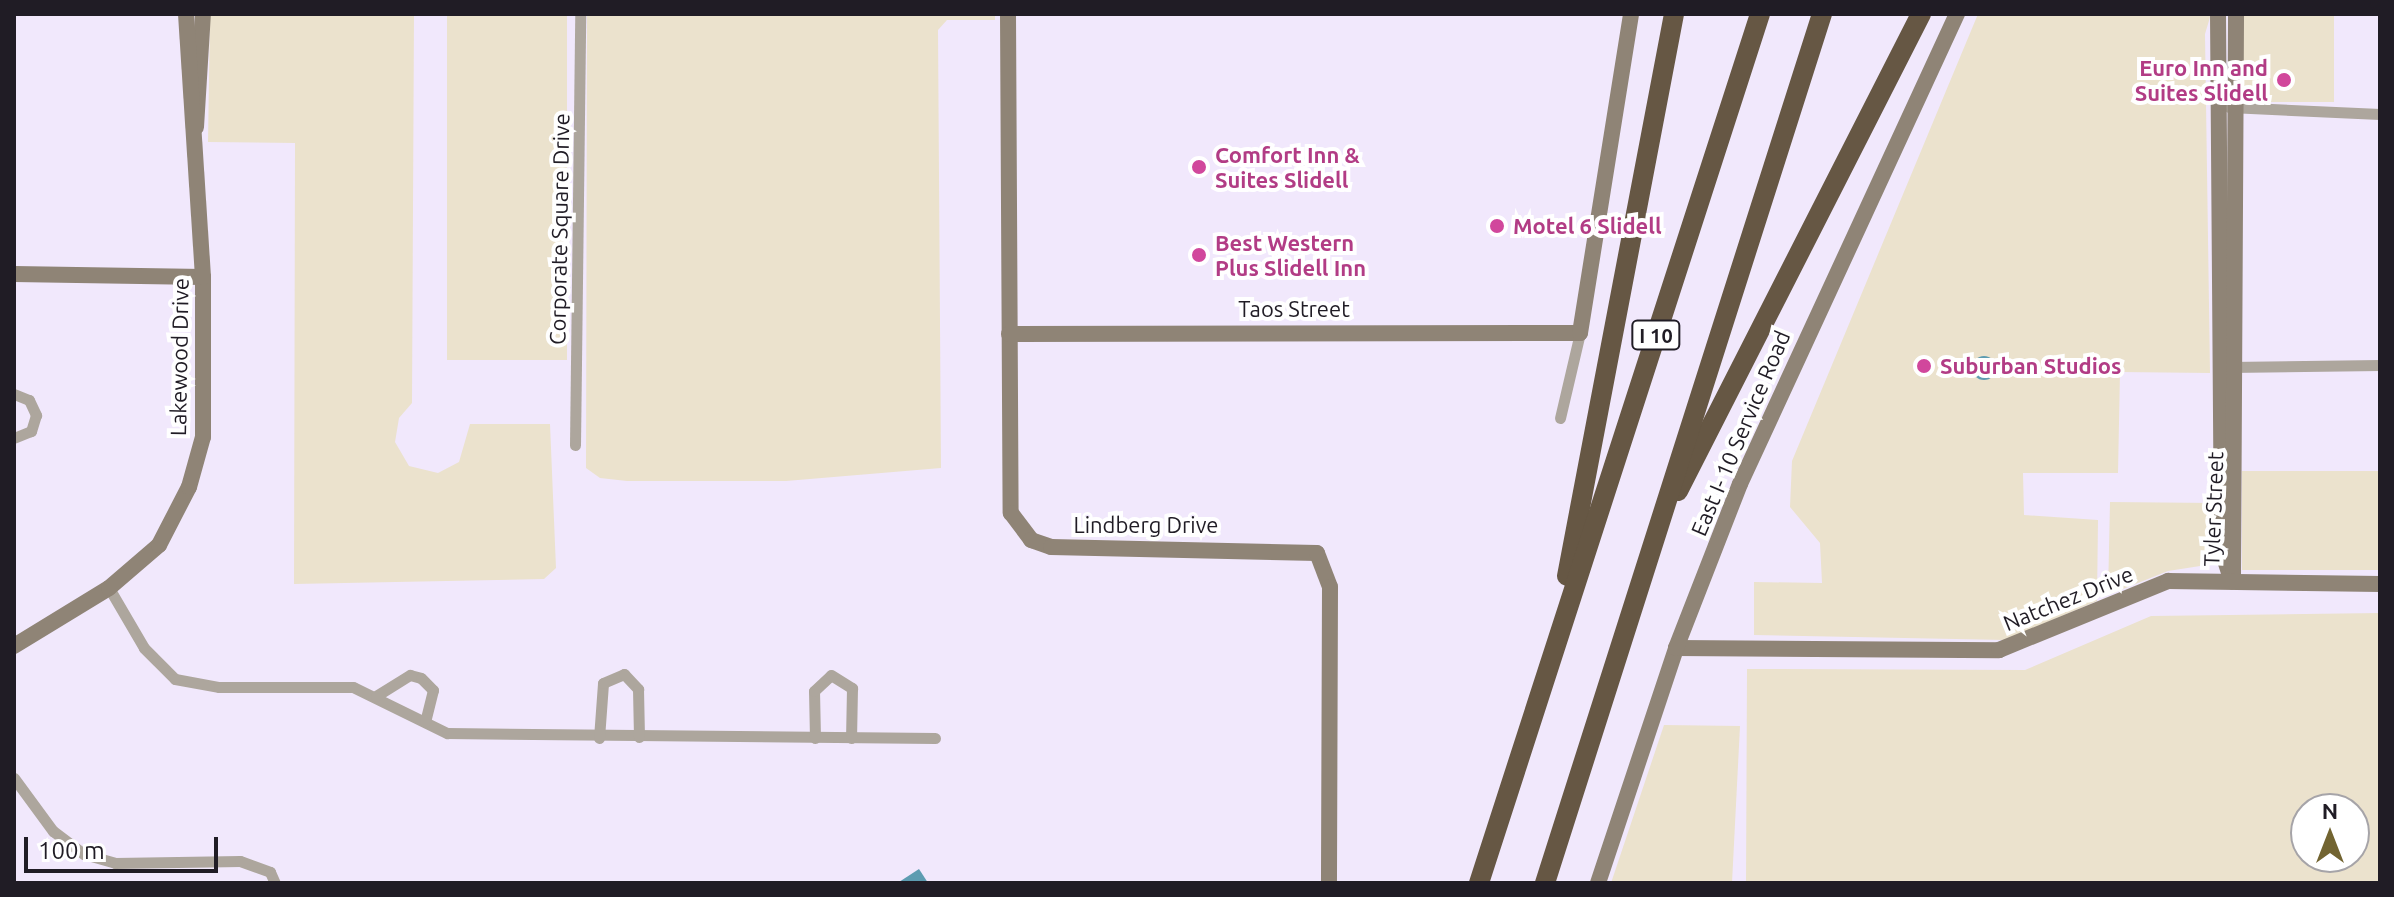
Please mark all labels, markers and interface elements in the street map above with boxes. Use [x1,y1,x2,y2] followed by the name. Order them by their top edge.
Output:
[2135,54,2268,106] place label: Euro Inn and Suites Slidell
[2275,71,2293,89] marker: Euro Inn and Suites Slidell
[544,113,574,345] street label: Corporate Square Drive
[1215,141,1360,192] place label: Comfort Inn & Suites Slidell
[1190,158,1208,176] marker: Comfort Inn & Suites Slidell
[1513,213,1662,239] place label: Motel 6 Slidell
[1488,217,1506,235] marker: Motel 6 Slidell
[1215,229,1366,280] place label: Best Western Plus Slidell Inn
[1190,246,1208,264] marker: Best Western Plus Slidell Inn
[164,278,194,436] street label: Lakewood Drive
[1238,296,1350,322] street label: Taos Street
[1630,319,1682,351] road number: I 10
[1685,326,1795,540] street label: East I- 10 Service Road
[1940,353,2121,379] place label: Suburban Studios
[1915,357,1933,375] marker: Suburban Studios
[2198,451,2228,567] street label: Tyler Street
[1073,512,1219,538] street label: Lindberg Drive
[1999,560,2137,636] street label: Natchez Drive
[2290,793,2370,873] north arrow
[2322,798,2338,823] text: N
[28,821,222,871] scale bar
[38,837,105,864] text: 100 m

